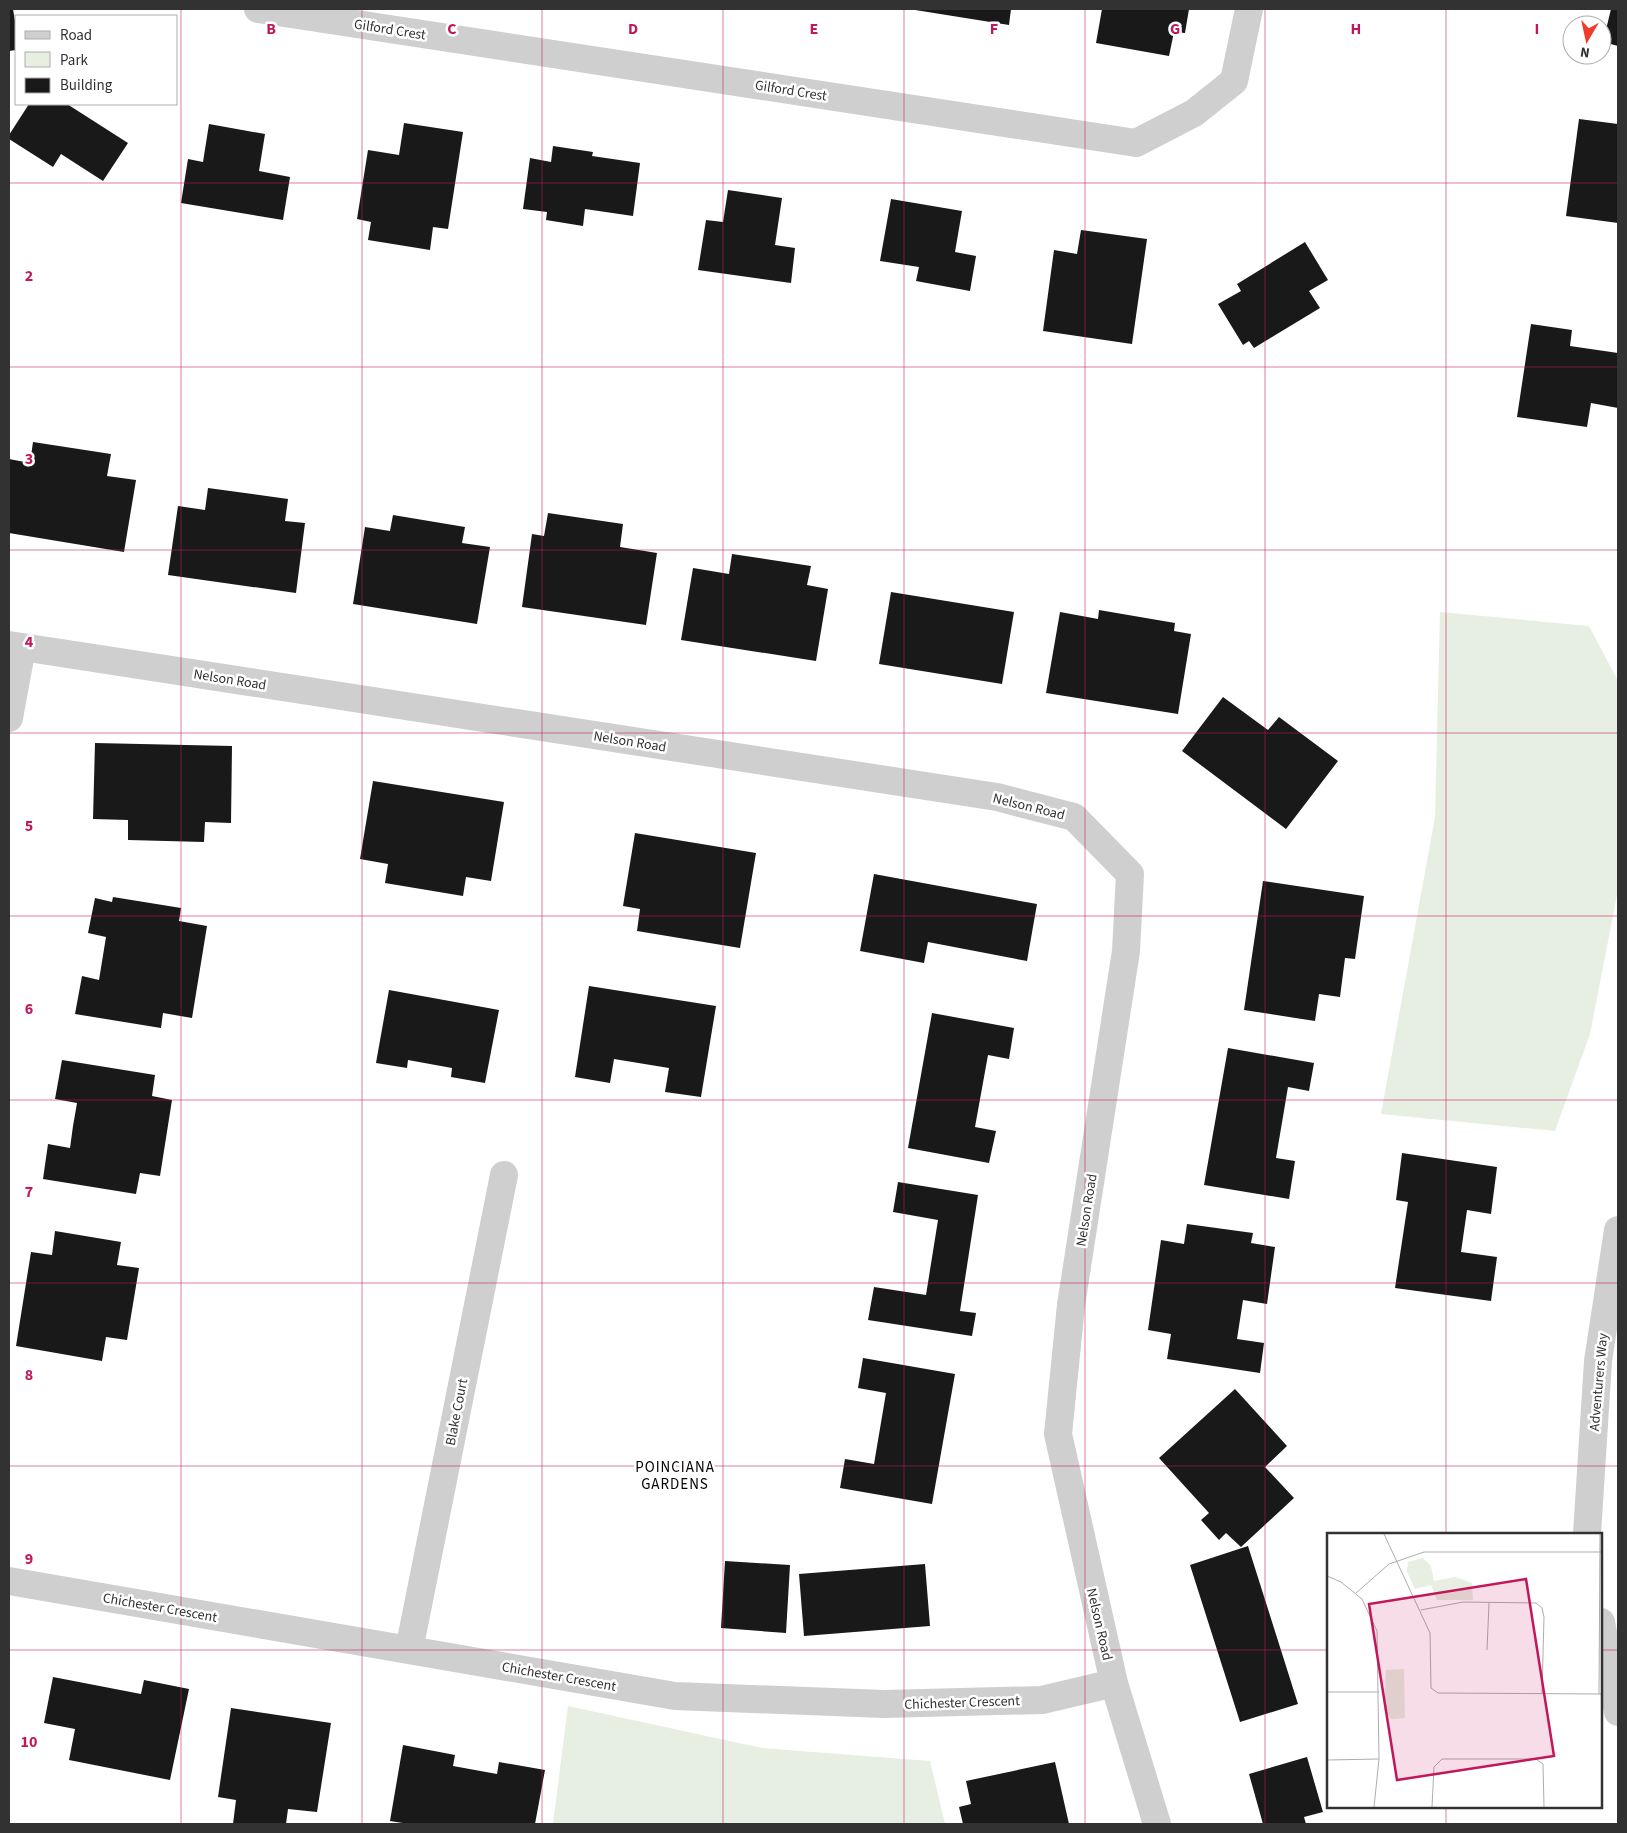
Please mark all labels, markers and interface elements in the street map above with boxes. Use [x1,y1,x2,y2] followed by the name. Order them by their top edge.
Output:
[352,14,427,46] street label: Gilford Crest
[15,15,178,105] legend
[1562,15,1612,65] north arrow
[266,18,276,40] text: B
[447,18,457,40] text: C
[628,18,638,40] text: D
[810,18,818,40] text: E
[990,18,998,40] text: F
[1170,18,1180,40] text: G
[1351,18,1361,40] text: H
[1535,18,1539,40] text: I
[60,25,92,46] text: Road
[1579,41,1591,62] text: N
[60,50,89,71] text: Park
[60,75,113,96] text: Building
[753,75,828,107] street label: Gilford Crest
[25,265,33,287] text: 2
[25,448,33,470] text: 3
[25,631,34,653] text: 4
[192,664,268,696] street label: Nelson Road
[592,726,668,758] street label: Nelson Road
[991,788,1067,826] street label: Nelson Road
[25,815,33,837] text: 5
[25,998,33,1020] text: 6
[1071,1172,1103,1248] street label: Nelson Road
[25,1181,33,1203] text: 7
[1585,1332,1613,1432] street label: Adventurers Way
[25,1364,33,1386] text: 8
[441,1377,473,1448] street label: Blake Court
[635,1457,715,1495] district label: POINCIANA GARDENS
[1327,1533,1602,1808] inset map
[25,1548,33,1570] text: 9
[1081,1586,1117,1662] street label: Nelson Road
[101,1588,219,1628] street label: Chichester Crescent
[500,1657,618,1697] street label: Chichester Crescent
[904,1691,1020,1715] street label: Chichester Crescent
[21,1731,37,1753] text: 10

